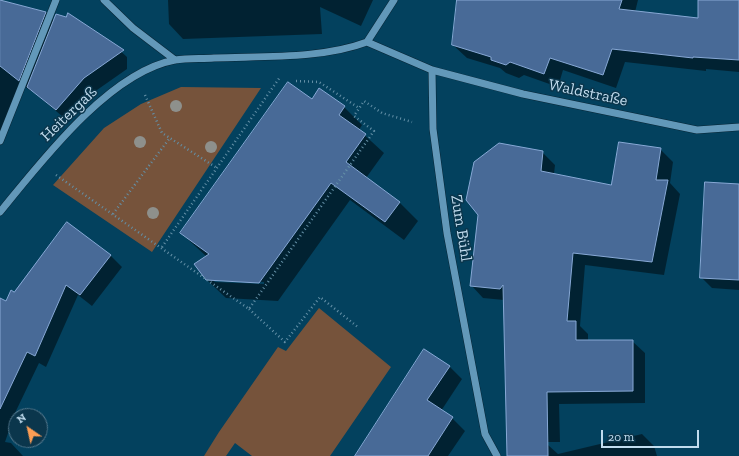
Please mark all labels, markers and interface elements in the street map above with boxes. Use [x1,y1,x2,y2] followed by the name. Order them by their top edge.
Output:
[547,75,629,111] street label: Waldstraße
[37,82,101,146] street label: Heitergaß
[446,193,476,263] street label: Zum Bühl
[8,408,48,448] north arrow
[14,411,29,426] text: N
[603,422,701,448] scale bar
[608,430,634,444] text: 20 m

